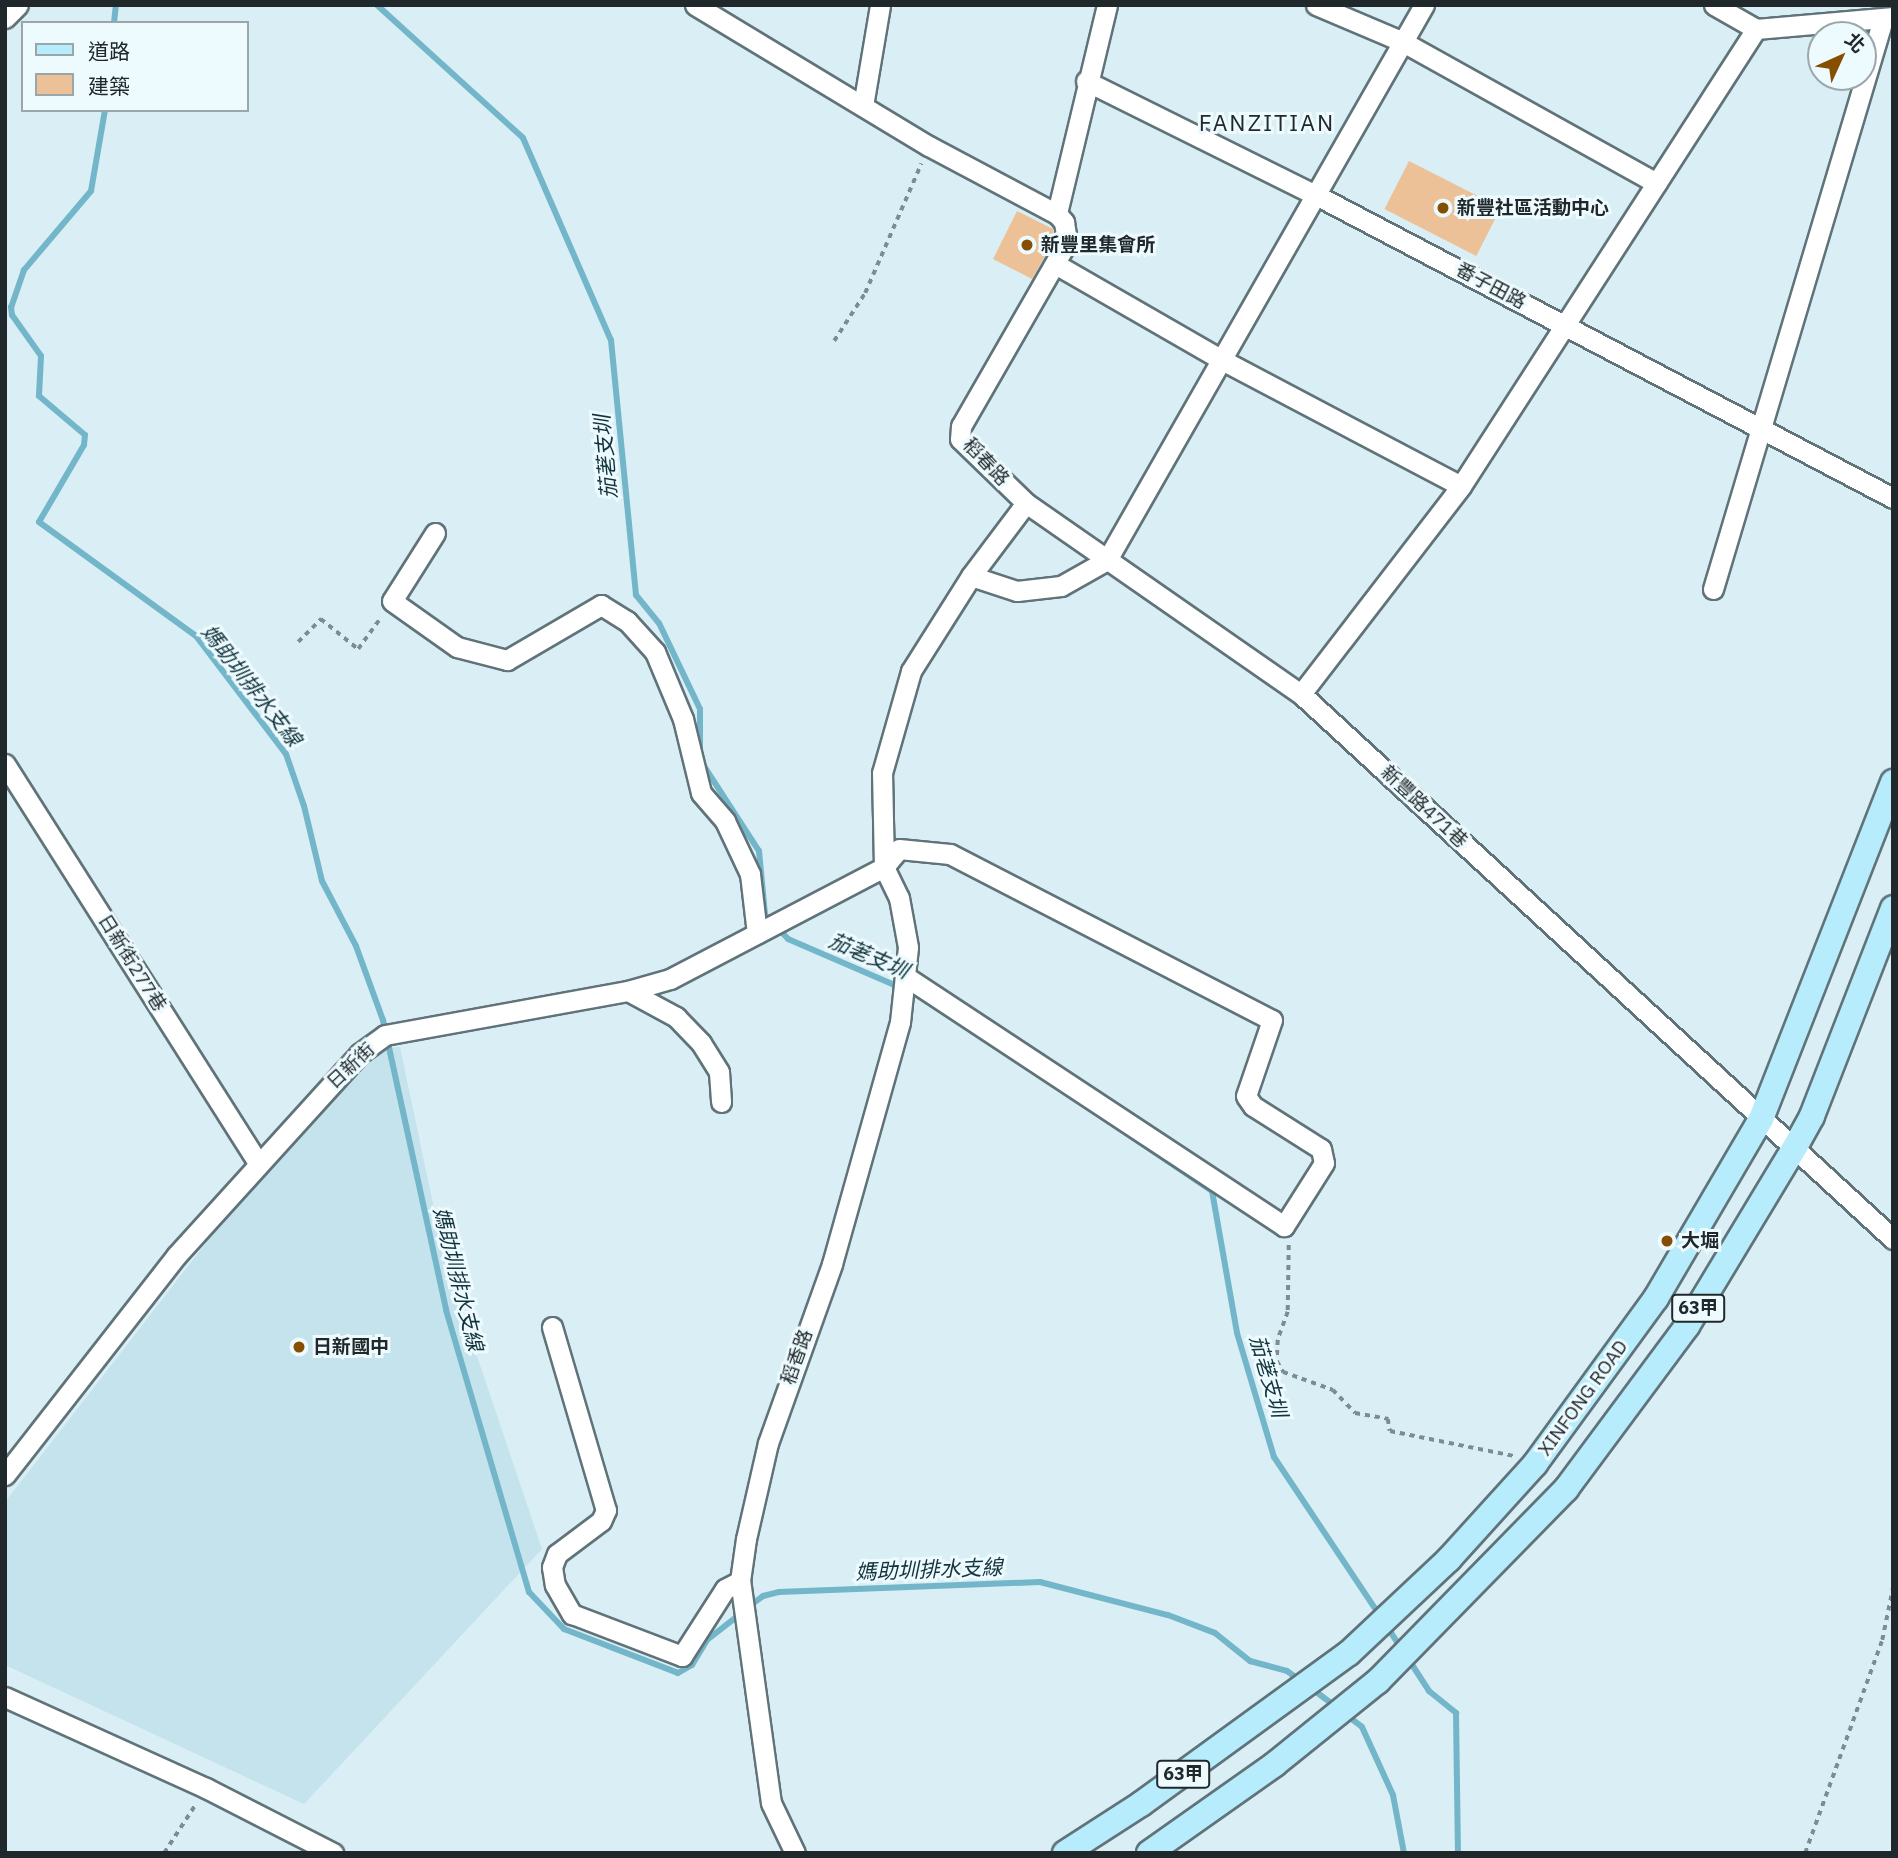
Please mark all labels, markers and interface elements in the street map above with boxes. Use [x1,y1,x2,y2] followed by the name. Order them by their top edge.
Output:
[21,21,248,112] legend
[1807,21,1877,91] north arrow
[1840,27,1871,58] text: 北
[88,37,130,65] text: 道路
[88,72,130,100] text: 建築
[1200,108,1334,136] district label: FANZITIAN
[1457,197,1609,219] place label: 新豐社區活動中心
[1435,200,1451,216] marker: 新豐社區活動中心
[1041,234,1155,256] place label: 新豐里集會所
[1019,237,1035,253] marker: 新豐里集會所
[1452,258,1530,314] street label: 番子田路
[589,414,621,500] water label: 茄荖支圳
[958,433,1014,491] street label: 稻春路
[197,619,307,751] water label: 媽助圳排水支線
[1376,761,1472,853] street label: 新豐路471巷
[93,910,171,1016] street label: 日新街277巷
[825,927,913,983] water label: 茄荖支圳
[322,1038,380,1094] street label: 日新街
[429,1205,489,1353] water label: 媽助圳排水支線
[1681,1230,1719,1252] place label: 大堀
[1659,1233,1675,1249] marker: 大堀
[1670,1294,1726,1322] road number: 63甲
[777,1326,817,1388] street label: 稻香路
[1245,1332,1293,1420] water label: 茄荖支圳
[313,1336,389,1358] place label: 日新國中
[1533,1336,1633,1460] street label: XINFONG ROAD
[291,1339,307,1355] marker: 日新國中
[855,1554,1003,1584] water label: 媽助圳排水支線
[1155,1759,1211,1788] road number: 63甲

